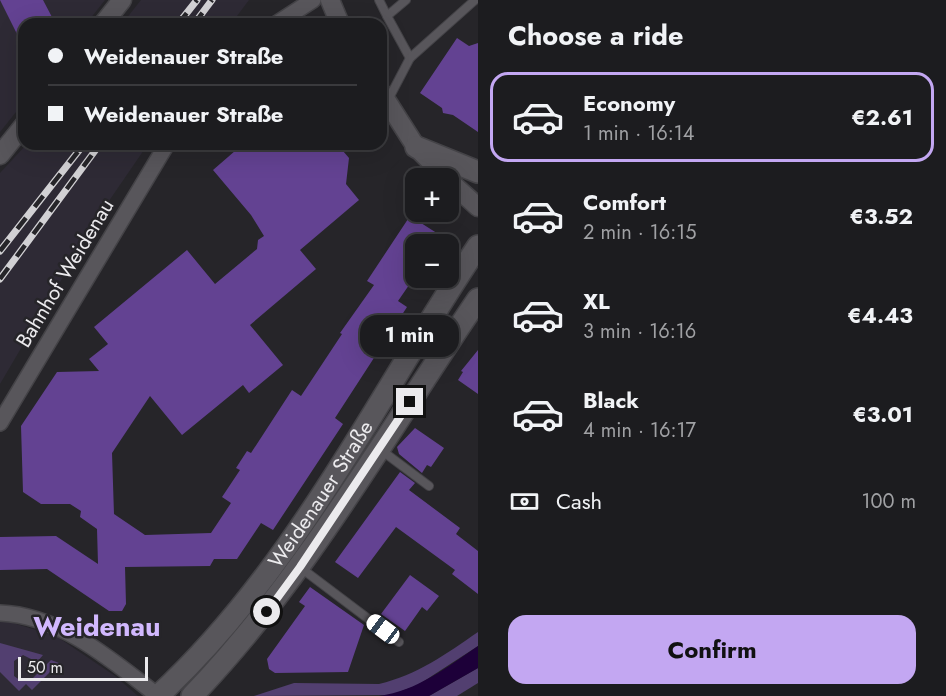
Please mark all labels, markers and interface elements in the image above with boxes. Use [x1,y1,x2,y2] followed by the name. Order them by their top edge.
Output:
[508,16,683,55] text: Choose a ride
[84,40,283,72] text: Weidenauer Straße
[583,87,675,119] text: Economy
[511,90,565,144] icon: car
[84,98,283,130] text: Weidenauer Straße
[851,101,913,133] text: €2.61
[583,119,694,148] text: 1 min · 16:14
[405,168,459,288] map controls
[405,168,459,222] button: +
[583,186,666,218] text: Comfort
[511,189,565,243] icon: car
[9,193,121,353] street label: Bahnhof Weidenau
[850,200,913,232] text: €3.52
[583,218,696,247] text: 2 min · 16:15
[405,234,459,288] button: −
[583,285,610,317] text: XL
[511,288,565,342] icon: car
[847,299,913,331] text: €4.43
[360,315,460,357] callout: 1 min
[583,317,696,346] text: 3 min · 16:16
[385,321,434,350] text: 1 min
[583,384,639,416] text: Black
[511,387,565,441] icon: car
[396,388,423,415] route end
[852,398,913,430] text: €3.01
[261,415,381,574] street label: Weidenauer Straße
[583,416,696,445] text: 4 min · 16:17
[508,485,541,518] icon: cash
[556,485,602,517] text: Cash
[861,487,916,516] text: 100 m
[253,598,280,625] route start
[33,607,161,646] district label: Weidenau
[363,611,403,647] car
[508,615,916,684] button: Confirm
[18,654,148,682] scale bar
[27,656,63,679] text: 50 m

